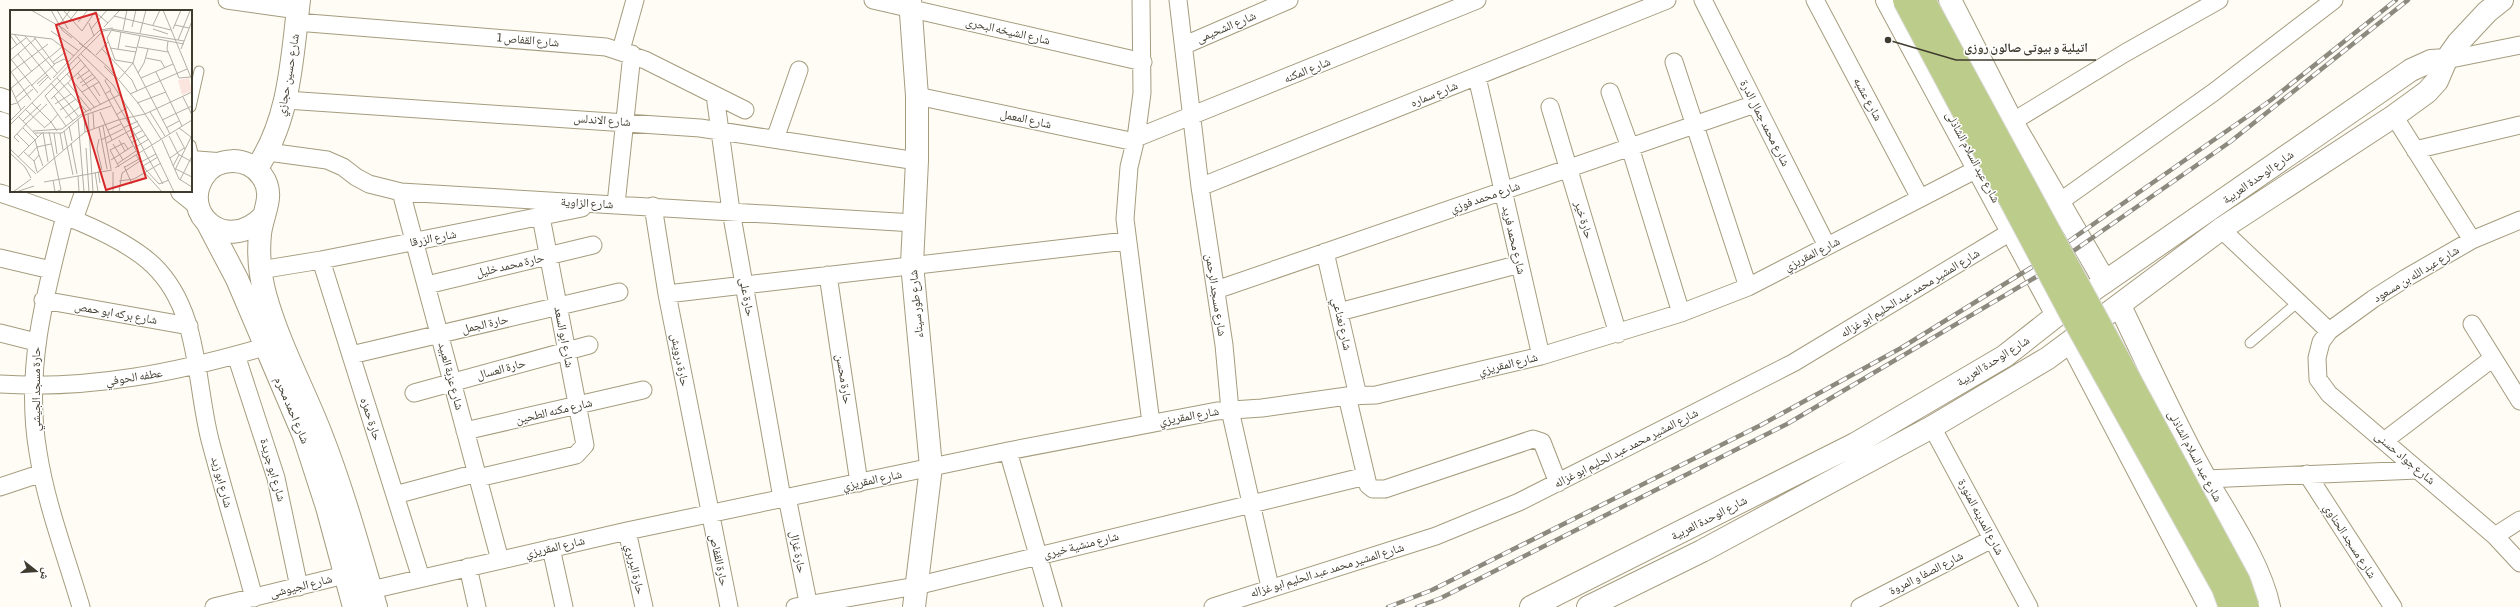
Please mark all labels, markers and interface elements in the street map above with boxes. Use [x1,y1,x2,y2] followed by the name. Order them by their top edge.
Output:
[1194,8,1258,47] street label: شارع الشحيمى
[10,10,192,192] inset map
[964,14,1052,49] street label: شارع الشيخه البحرى
[496,30,560,51] street label: شارع القفاص 1
[274,32,305,118] street label: شارع حسين حجازي
[1956,35,2096,60] callout: اتيلية و بيوتى صالون روزى
[1964,40,2088,56] text: اتيلية و بيوتى صالون روزى
[1282,54,1333,87] street label: شارع المكنه
[1850,75,1885,124] street label: شارع عشبه
[1736,77,1793,169] street label: شارع محمد جمال الدرة
[1408,78,1460,111] street label: شارع سماره
[999,107,1053,132] street label: شارع المعمل
[1942,109,2003,206] street label: شارع عبد السلام الشاذلى
[573,111,631,130] street label: شارع الاندلس
[2220,147,2297,208] street label: شارع الوحدة العربية
[1448,178,1523,218] street label: شارع محمد فوزي
[560,195,614,212] street label: شارع الزاوية
[1571,199,1596,241] street label: حارة خير
[1498,204,1529,276] street label: شارع محمد فريد
[408,227,458,250] street label: شارع الزرقا
[1782,234,1844,277] street label: شارع المقريزي
[2371,243,2462,306] street label: شارع عبد الله بن مسعود
[1838,246,1983,341] street label: شارع المشير محمد عبد الحليم ابو غزاله
[475,250,546,280] street label: حارة محمد خليل
[1202,253,1229,337] street label: شارع مسجد الرحمن
[906,269,927,339] street label: شارع طور سيناء
[737,277,757,318] street label: حارة على
[1326,296,1355,352] street label: شارع نعناعي
[73,299,159,328] street label: شارع بركه ابو حمص
[550,305,577,369] street label: شارع ابو السعد
[460,312,510,336] street label: حارة الجمل
[668,332,692,388] street label: حارة درويش
[1954,333,2033,390] street label: شارع الوحدة العربية
[434,341,467,412] street label: شارع عزبة العبيد
[29,346,46,431] street label: حارة مسجد الجيشي
[1477,350,1540,381] street label: شارع المقريزي
[833,353,855,405] street label: حارة محسن
[475,356,527,382] street label: حارة العسال
[104,366,164,391] street label: عطفه الحوفي
[271,374,312,446] street label: شارع احمد محرم
[514,395,594,428] street label: شارع مكنه الطحين
[358,396,385,443] street label: حارة حمزه
[1158,404,1221,431] street label: شارع المقريزي
[1552,405,1701,491] street label: شارع المشير محمد عبد الحليم ابو غزاله
[2164,408,2225,505] street label: شارع عبد السلام الشاذلى
[2371,429,2438,488] street label: شارع جواد حسنى
[256,437,289,504] street label: شارع ابو جريدة
[208,455,236,509] street label: شارع ابو زيد
[841,467,904,496] street label: شارع المقريزي
[1954,477,2007,558] street label: شارع المدينه المنورة
[1669,493,1750,544] street label: شارع الوحدة العربية
[2318,501,2379,583] street label: شارع مسجد الحناوي
[1042,529,1120,562] street label: شارع منشية خيرى
[787,530,809,575] street label: حارة غزال
[524,533,587,564] street label: شارع المقريزي
[707,533,731,588] street label: حارة القفاص
[1248,540,1406,601] street label: شارع المشير محمد عبد الحليم ابو غزاله
[619,542,648,597] street label: حارة البربري
[1887,548,1966,599] street label: شارع الصفا و المروة
[16,551,56,591] north arrow
[36,566,53,582] text: ش
[268,571,334,601] street label: شارع الجيوشى

